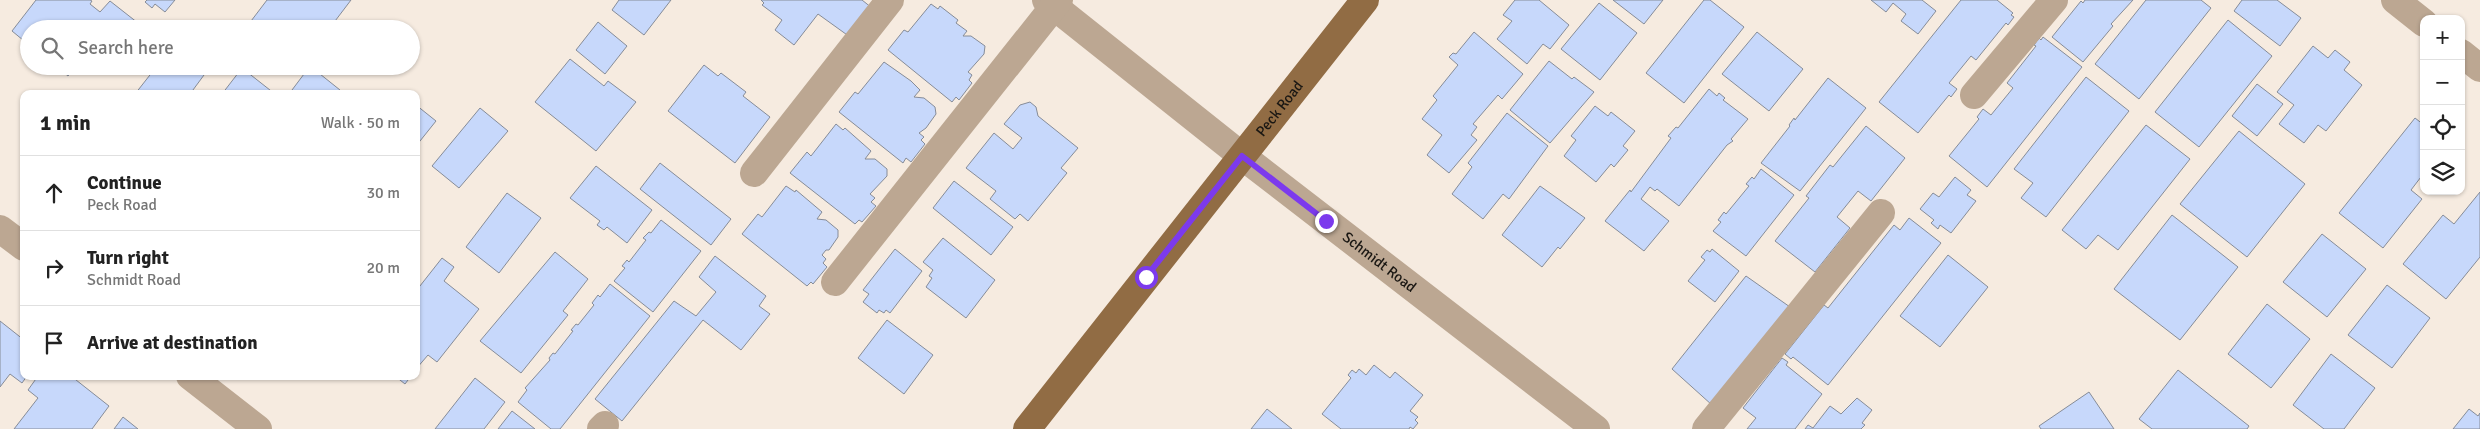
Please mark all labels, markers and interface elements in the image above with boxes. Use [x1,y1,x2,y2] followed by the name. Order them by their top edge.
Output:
[2420,15,2465,195] map controls
[2420,15,2465,60] button: +
[20,20,420,75] search box
[38,34,66,62] icon: search
[78,36,174,60] text: Search here
[2420,60,2465,105] button: −
[1252,77,1307,140] street label: Peck Road
[2420,105,2465,150] button: locate
[40,110,91,136] text: 1 min
[321,113,400,133] text: Walk · 50 m
[2420,150,2465,195] button: layers
[87,171,162,195] text: Continue
[40,179,68,207] icon: ahead
[366,183,400,203] text: 30 m
[87,195,157,215] text: Peck Road
[1315,210,1338,233] route end
[1339,228,1420,296] street label: Schmidt Road
[87,246,169,270] text: Turn right
[40,254,68,282] icon: right
[366,258,400,278] text: 20 m
[1135,266,1158,289] route start
[87,270,181,290] text: Schmidt Road
[40,329,68,357] icon: arrive
[87,331,258,355] text: Arrive at destination

